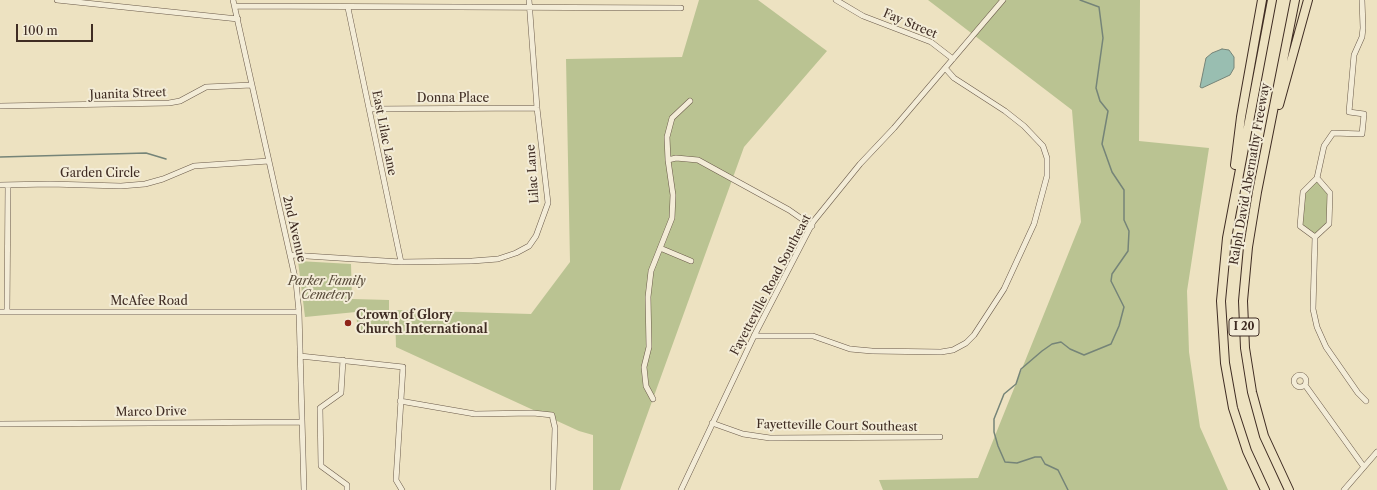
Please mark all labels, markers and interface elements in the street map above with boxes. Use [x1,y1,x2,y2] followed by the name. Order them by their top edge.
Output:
[881,6,939,42] street label: Fay Street
[18,16,95,42] scale bar
[23,23,58,38] text: 100 m
[1227,82,1273,266] street label: Ralph David Abernathy Freeway
[89,85,167,103] street label: Juanita Street
[369,89,399,177] street label: East Lilac Lane
[417,92,489,106] street label: Donna Place
[524,144,542,204] street label: Lilac Lane
[60,167,140,181] street label: Garden Circle
[279,194,309,264] street label: 2nd Avenue
[728,212,814,358] street label: Fayetteville Road Southeast
[288,275,366,303] park label: Parker Family Cemetery
[110,295,188,309] street label: McAfee Road
[356,309,488,337] place label: Crown of Glory Church International
[343,318,353,328] marker: Crown of Glory Church International
[1229,318,1259,336] road number: I 20
[115,404,187,420] street label: Marco Drive
[756,417,918,435] street label: Fayetteville Court Southeast

